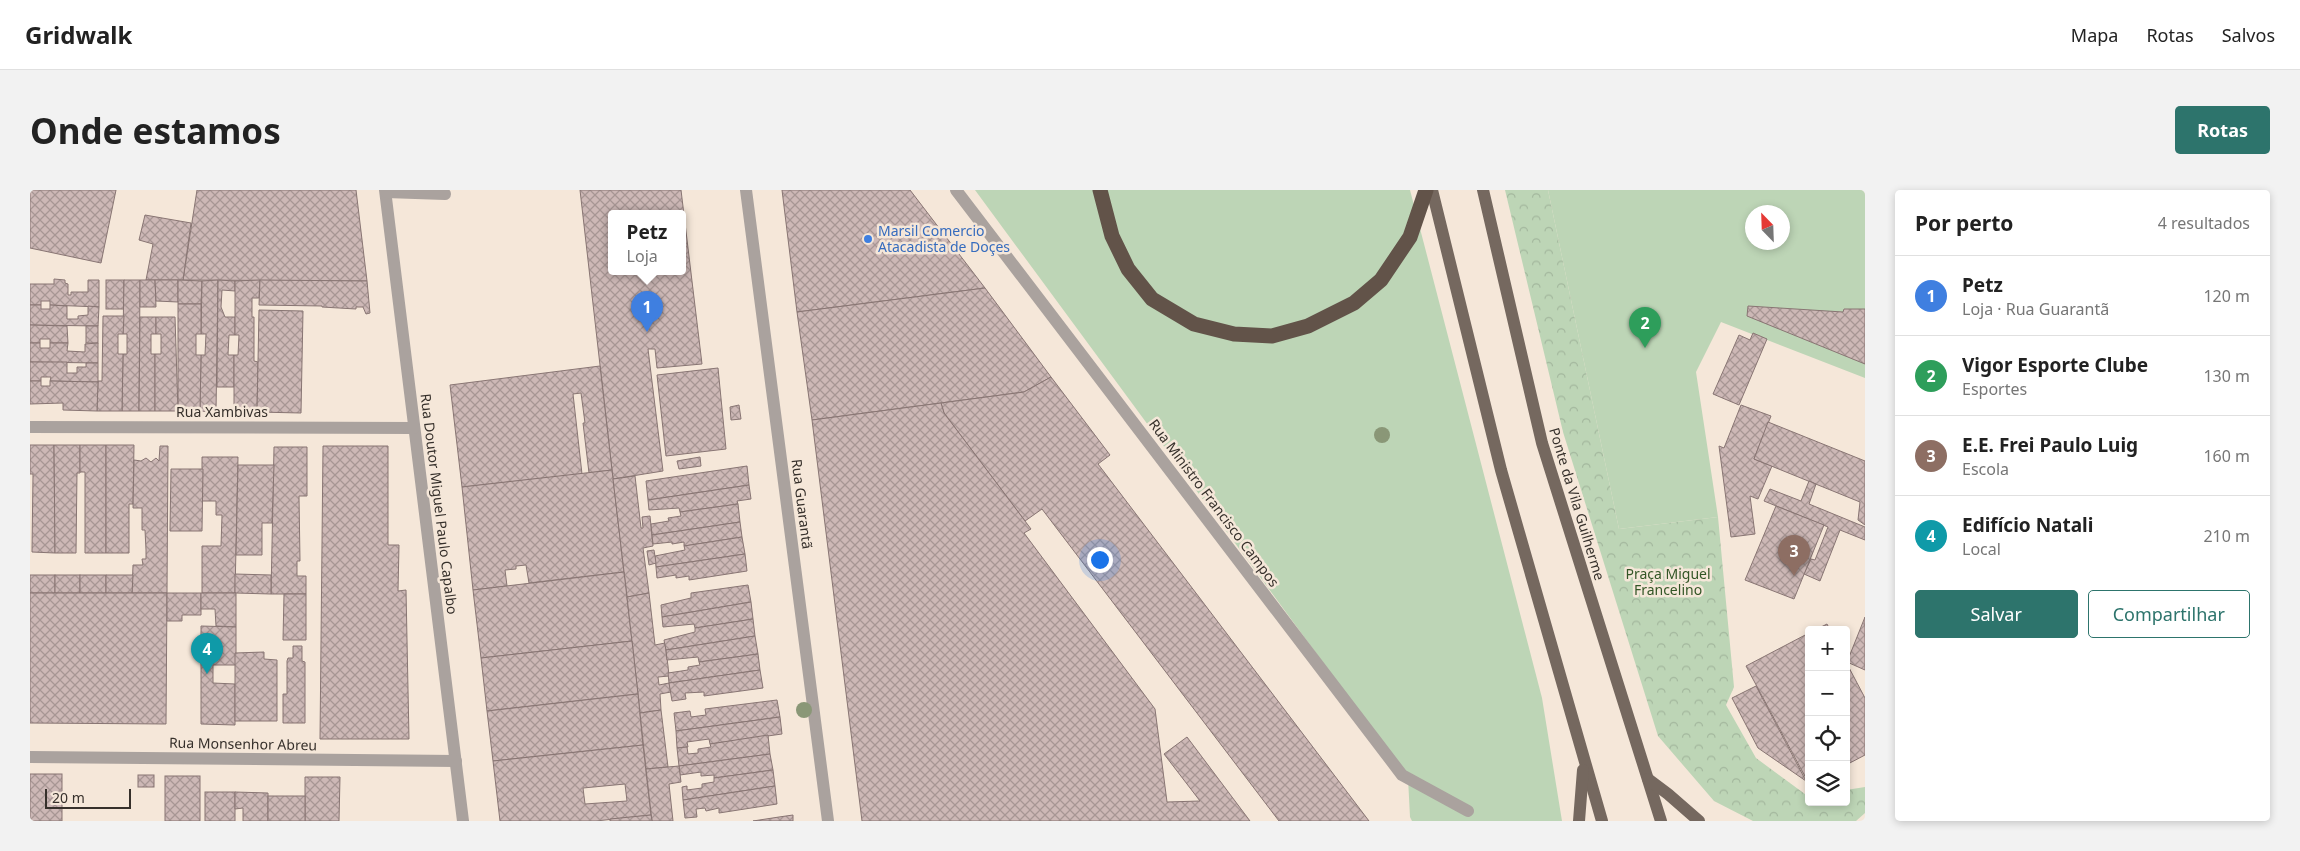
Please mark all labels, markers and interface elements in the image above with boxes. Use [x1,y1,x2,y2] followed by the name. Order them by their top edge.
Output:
[25,18,132,51] text: Gridwalk
[2071,23,2118,47] text: Mapa
[2146,23,2194,47] text: Rotas
[2222,23,2275,47] text: Salvos
[2175,106,2270,154] button: Rotas
[30,107,281,154] text: Onde estamos
[1745,205,1790,250] north arrow
[1915,209,2013,237] text: Por perto
[608,210,686,275] popup
[2158,212,2250,234] text: 4 resultados
[627,219,667,245] text: Petz
[878,221,1010,256] place label: Marsil Comercio Atacadista de Doçes
[862,233,874,245] marker: Marsil Comercio Atacadista de Doçes
[627,245,658,267] text: Loja
[1962,272,2003,298] text: Petz
[1926,285,1936,307] text: 1
[2203,285,2250,307] text: 120 m
[631,291,663,332] pin: 1
[1962,298,2109,320] text: Loja · Rua Guarantã
[1629,307,1661,348] pin: 2
[1962,352,2148,378] text: Vigor Esporte Clube
[1926,365,1936,387] text: 2
[2203,365,2250,387] text: 130 m
[1962,378,2027,400] text: Esportes
[417,392,462,615] street label: Rua Doutor Miguel Paulo Capalbo
[176,402,268,421] street label: Rua Xambivas
[1145,415,1284,591] street label: Rua Ministro Francisco Campos
[1545,425,1610,583] street label: Ponte da Vila Guilherme
[1962,432,2138,458] text: E.E. Frei Paulo Luig
[1926,445,1936,467] text: 3
[2203,445,2250,467] text: 160 m
[788,458,817,550] street label: Rua Guarantã
[1962,458,2009,480] text: Escola
[1962,512,2093,538] text: Edifício Natali
[1926,525,1936,547] text: 4
[2203,525,2250,547] text: 210 m
[1778,535,1810,576] pin: 3
[1962,538,2001,560] text: Local
[1087,547,1113,573] your location
[1625,564,1711,599] park label: Praça Miguel Francelino
[1915,590,2078,638] button: Salvar
[2088,590,2250,638] button: Compartilhar
[1805,626,1850,806] map controls
[1805,626,1850,671] button: +
[191,633,223,674] pin: 4
[1805,671,1850,716] button: −
[1805,716,1850,761] button: locate
[169,733,317,754] street label: Rua Monsenhor Abreu
[1805,761,1850,806] button: layers
[45,786,131,809] scale bar
[52,788,85,807] text: 20 m

